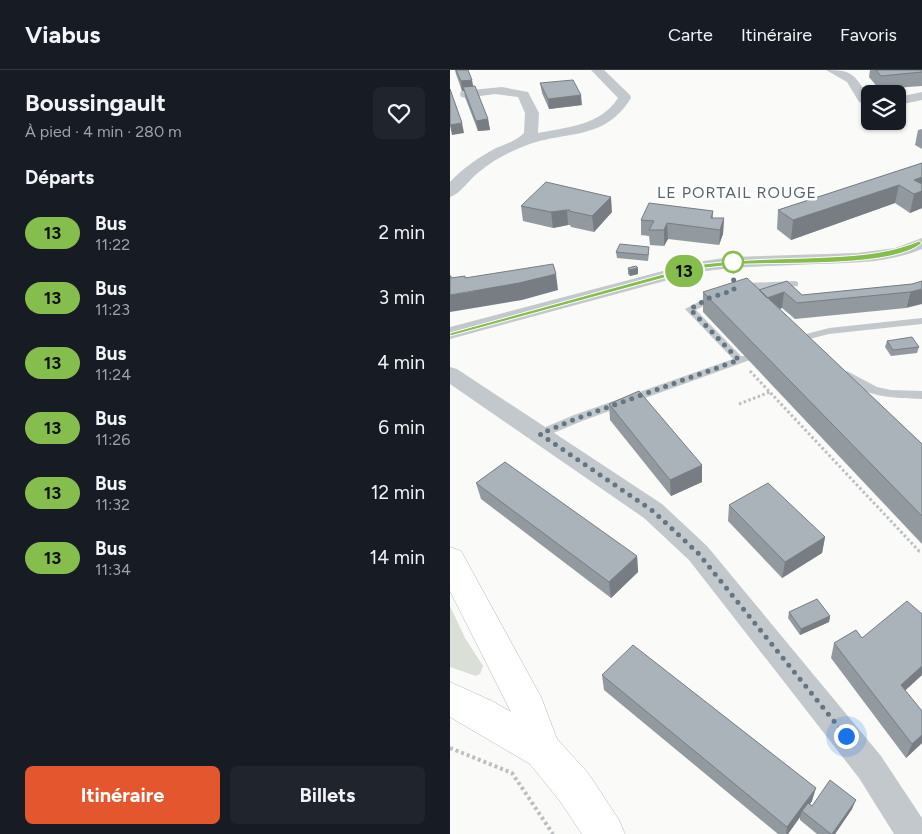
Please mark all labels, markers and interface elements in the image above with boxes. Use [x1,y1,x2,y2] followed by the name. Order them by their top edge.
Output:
[25,20,101,49] text: Viabus
[668,24,713,46] text: Carte
[741,24,812,46] text: Itinéraire
[840,24,897,46] text: Favoris
[861,85,906,130] map controls
[861,85,906,130] button: layers
[373,87,425,139] button: heart
[25,88,166,117] text: Boussingault
[25,122,182,141] text: À pied · 4 min · 280 m
[25,166,94,189] text: Départs
[657,183,817,202] district label: LE PORTAIL ROUGE
[95,212,126,235] text: Bus
[379,221,425,244] text: 2 min
[44,222,61,244] text: 13
[95,235,130,254] text: 11:22
[722,251,744,273] unlabelled marker
[662,255,706,287] line badge: 13
[675,260,693,282] text: 13
[95,277,126,300] text: Bus
[379,286,425,309] text: 3 min
[44,287,61,309] text: 13
[95,300,130,319] text: 11:23
[95,342,126,365] text: Bus
[377,351,425,374] text: 4 min
[44,352,61,374] text: 13
[95,365,131,384] text: 11:24
[95,407,126,430] text: Bus
[378,416,425,439] text: 6 min
[44,417,61,439] text: 13
[95,430,130,449] text: 11:26
[95,472,126,495] text: Bus
[371,481,425,504] text: 12 min
[44,482,61,504] text: 13
[95,495,130,514] text: 11:32
[95,537,126,560] text: Bus
[369,546,425,569] text: 14 min
[44,547,61,569] text: 13
[95,560,131,579] text: 11:34
[834,724,859,749] your location
[25,766,220,824] button: Itinéraire
[230,766,425,824] button: Billets

